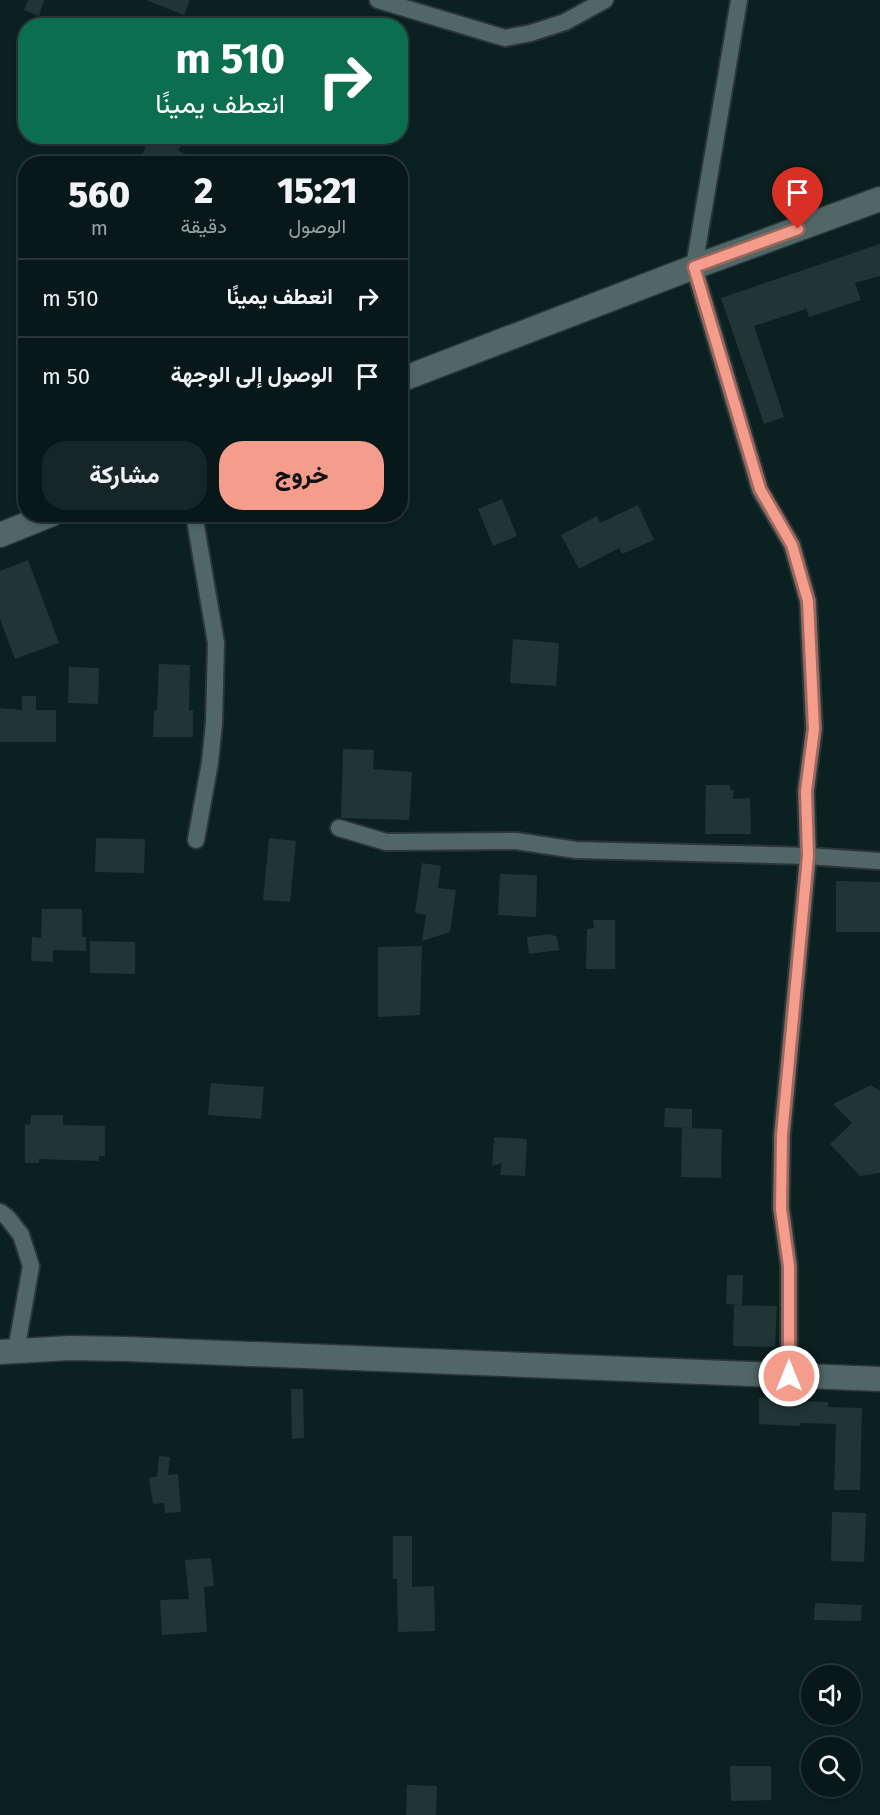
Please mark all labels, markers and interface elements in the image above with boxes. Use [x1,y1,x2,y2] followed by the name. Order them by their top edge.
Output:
[175,34,285,84] text: 510 m
[306,42,384,120] icon: right
[155,88,285,120] text: انعطف يمينًا
[772,167,823,229] pin
[194,169,213,213] text: 2
[277,169,358,213] text: 15:21
[68,173,130,217] text: 560
[781,176,814,209] icon: arrive
[180,214,227,238] text: دقيقة
[289,214,346,238] text: الوصول
[91,216,108,240] text: m
[351,282,384,315] icon: right
[226,283,333,310] text: انعطف يمينًا
[42,285,98,312] text: 510 m
[351,360,384,393] icon: arrive
[170,361,333,388] text: الوصول إلى الوجهة
[42,363,90,390] text: 50 m
[42,441,207,510] button: مشاركة
[219,441,384,510] button: خروج
[757,1344,821,1408] position arrow
[801,1665,861,1797] map controls
[801,1665,861,1725] button: sound
[801,1737,861,1797] button: search

